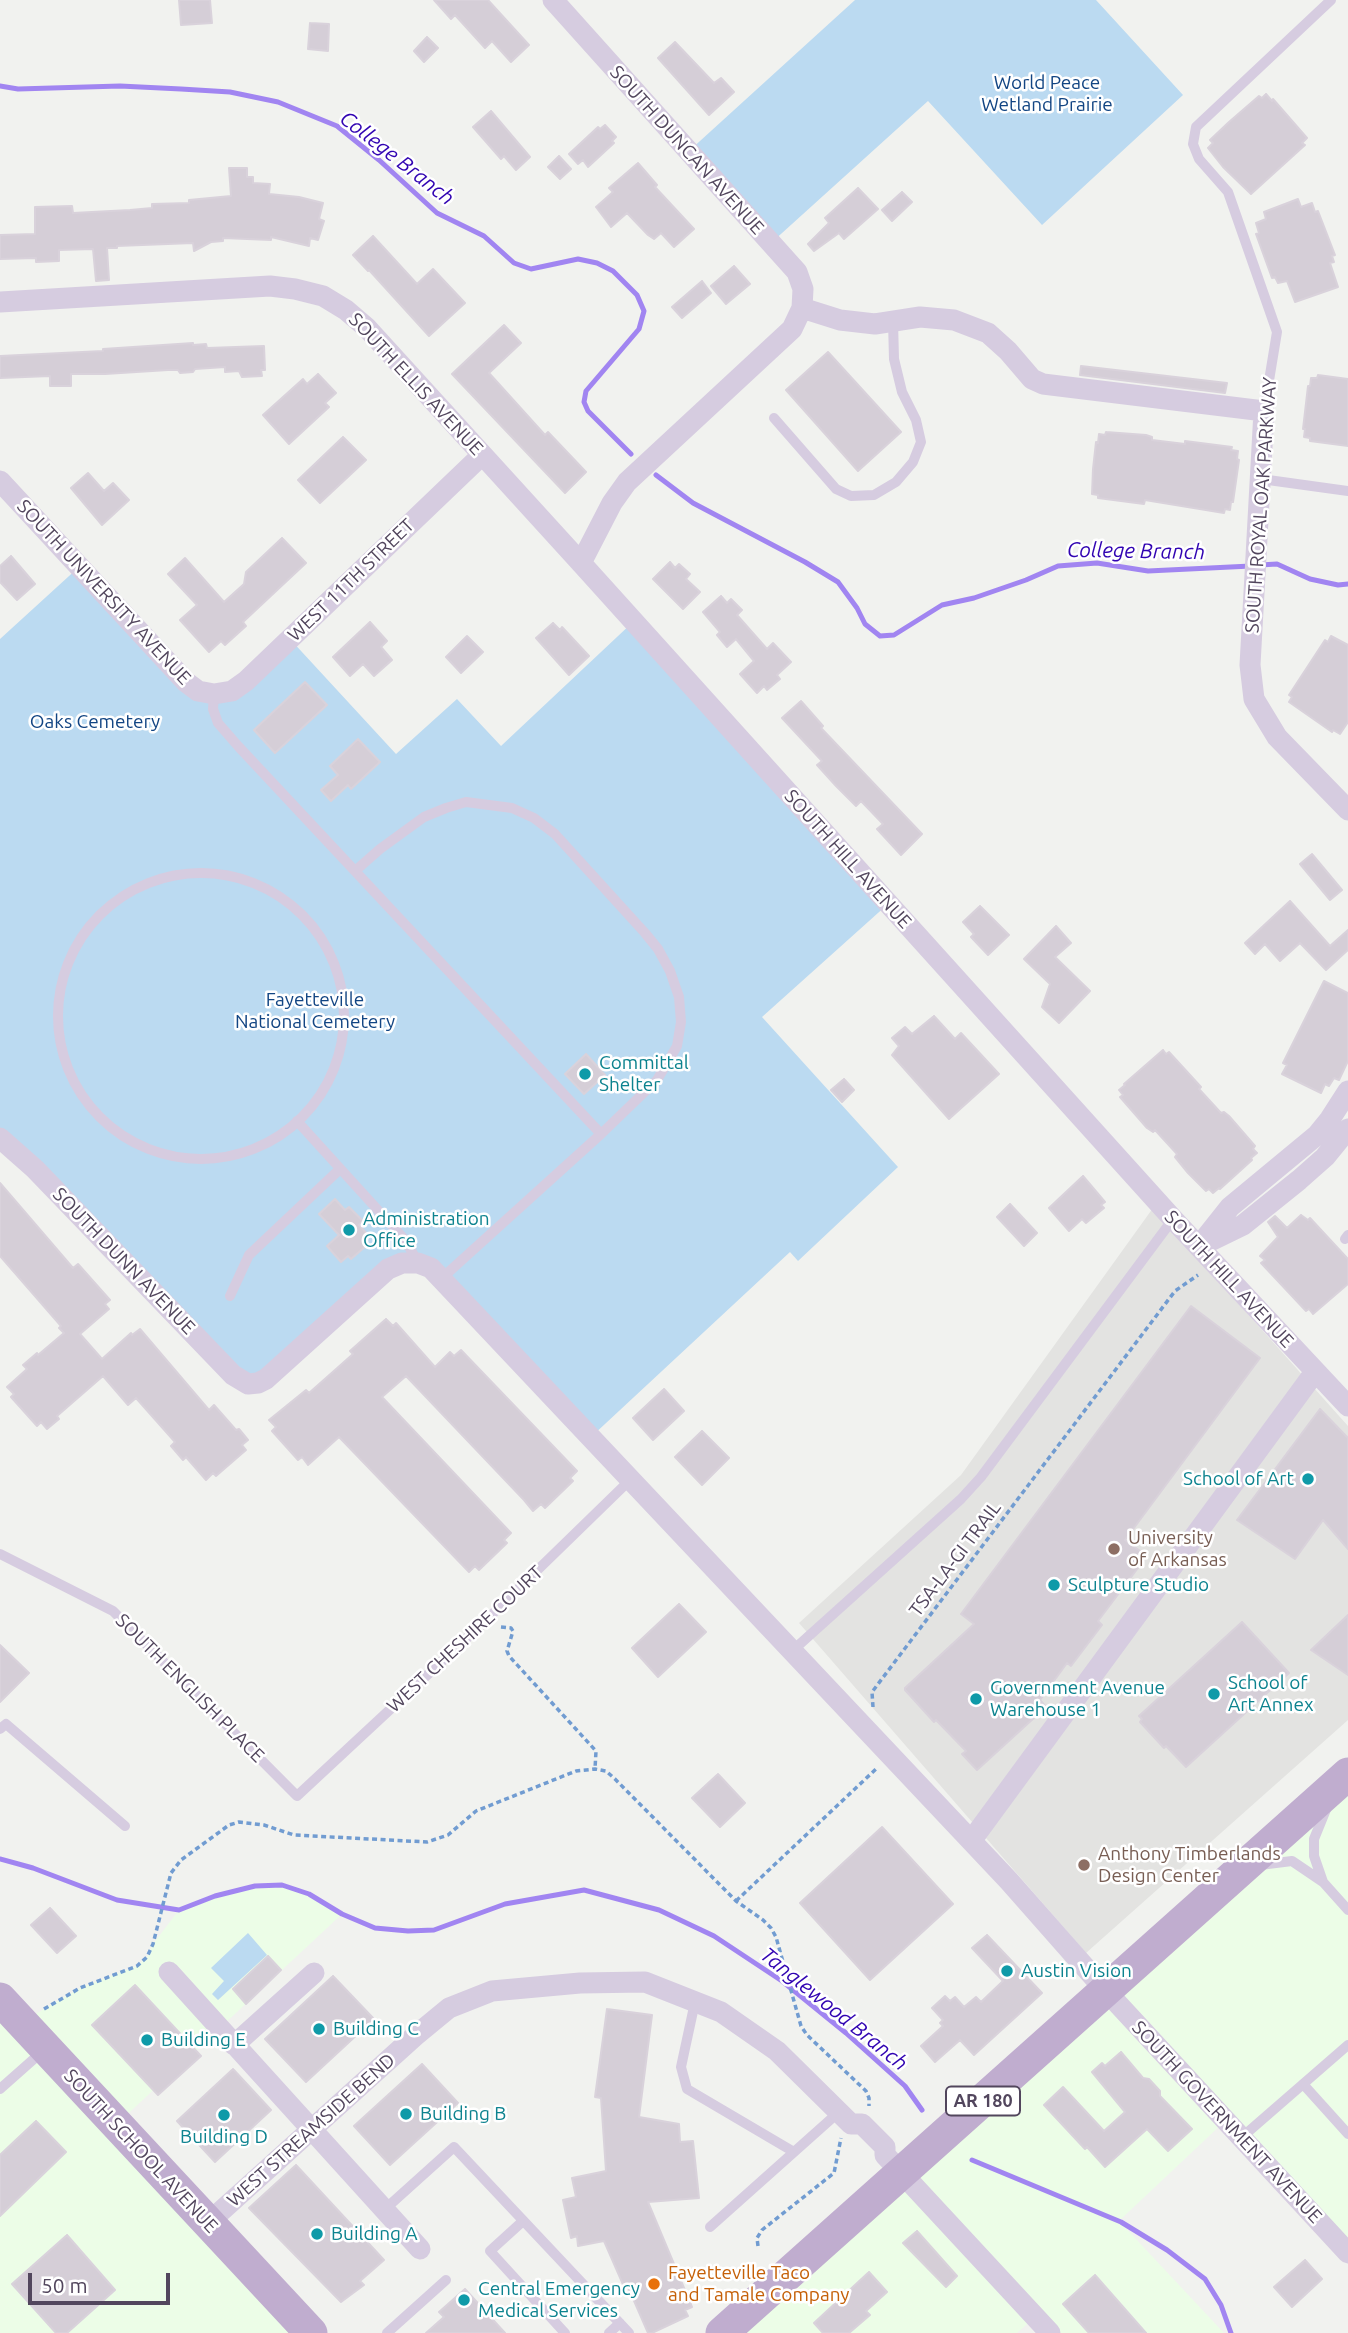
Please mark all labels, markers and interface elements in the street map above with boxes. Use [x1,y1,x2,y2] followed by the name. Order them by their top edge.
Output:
[605,61,769,239] street label: SOUTH DUNCAN AVENUE
[981,72,1113,116] park label: World Peace Wetland Prairie
[335,106,459,210] water label: College Branch
[344,308,488,460] street label: SOUTH ELLIS AVENUE
[1241,376,1281,634] street label: SOUTH ROYAL OAK PARKWAY
[12,495,196,689] street label: SOUTH UNIVERSITY AVENUE
[283,514,419,646] street label: WEST 11TH STREET
[1067,537,1205,565] water label: College Branch
[30,711,160,733] park label: Oaks Cemetery
[780,785,916,933] street label: SOUTH HILL AVENUE
[235,989,395,1033] park label: Fayetteville National Cemetery
[599,1052,689,1096] place label: Committal Shelter
[577,1066,593,1082] marker: Committal Shelter
[48,1183,200,1339] street label: SOUTH DUNN AVENUE
[1160,1206,1298,1352] street label: SOUTH HILL AVENUE
[363,1208,490,1252] place label: Administration Office
[341,1222,357,1238] marker: Administration Office
[1183,1468,1294,1490] place label: School of Art
[1300,1471,1316,1487] marker: School of Art
[904,1497,1006,1621] street label: TSA-LA-GI TRAIL
[1128,1527,1227,1571] place label: University of Arkansas
[1106,1541,1122,1557] marker: University of Arkansas
[382,1561,548,1717] street label: WEST CHESHIRE COURT
[1068,1574,1209,1596] place label: Sculpture Studio
[1046,1577,1062,1593] marker: Sculpture Studio
[111,1609,269,1767] street label: SOUTH ENGLISH PLACE
[1228,1672,1313,1716] place label: School of Art Annex
[990,1677,1165,1721] place label: Government Avenue Warehouse 1
[1206,1686,1222,1702] marker: School of Art Annex
[968,1691,984,1707] marker: Government Avenue Warehouse 1
[1098,1843,1281,1887] place label: Anthony Timberlands Design Center
[1076,1857,1092,1873] marker: Anthony Timberlands Design Center
[755,1942,913,2076] water label: Tanglewood Branch
[1021,1960,1132,1982] place label: Austin Vision
[999,1963,1015,1979] marker: Austin Vision
[1127,2016,1327,2228] street label: SOUTH GOVERNMENT AVENUE
[333,2018,419,2040] place label: Building C
[311,2021,327,2037] marker: Building C
[161,2029,246,2051] place label: Building E
[139,2032,155,2048] marker: Building E
[222,2049,400,2211] street label: WEST STREAMSIDE BEND
[59,2064,223,2238] street label: SOUTH SCHOOL AVENUE
[946,2087,1020,2116] road number: AR 180
[420,2103,506,2125] place label: Building B
[398,2106,414,2122] marker: Building B
[216,2107,232,2123] marker: Building D
[180,2126,268,2148] place label: Building D
[331,2223,418,2245] place label: Building A
[309,2226,325,2242] marker: Building A
[32,2260,173,2304] scale bar
[668,2262,850,2306] place label: Fayetteville Taco and Tamale Company
[41,2273,88,2297] text: 50 m
[646,2276,662,2292] marker: Fayetteville Taco and Tamale Company
[478,2278,640,2322] place label: Central Emergency Medical Services
[456,2292,472,2308] marker: Central Emergency Medical Services

